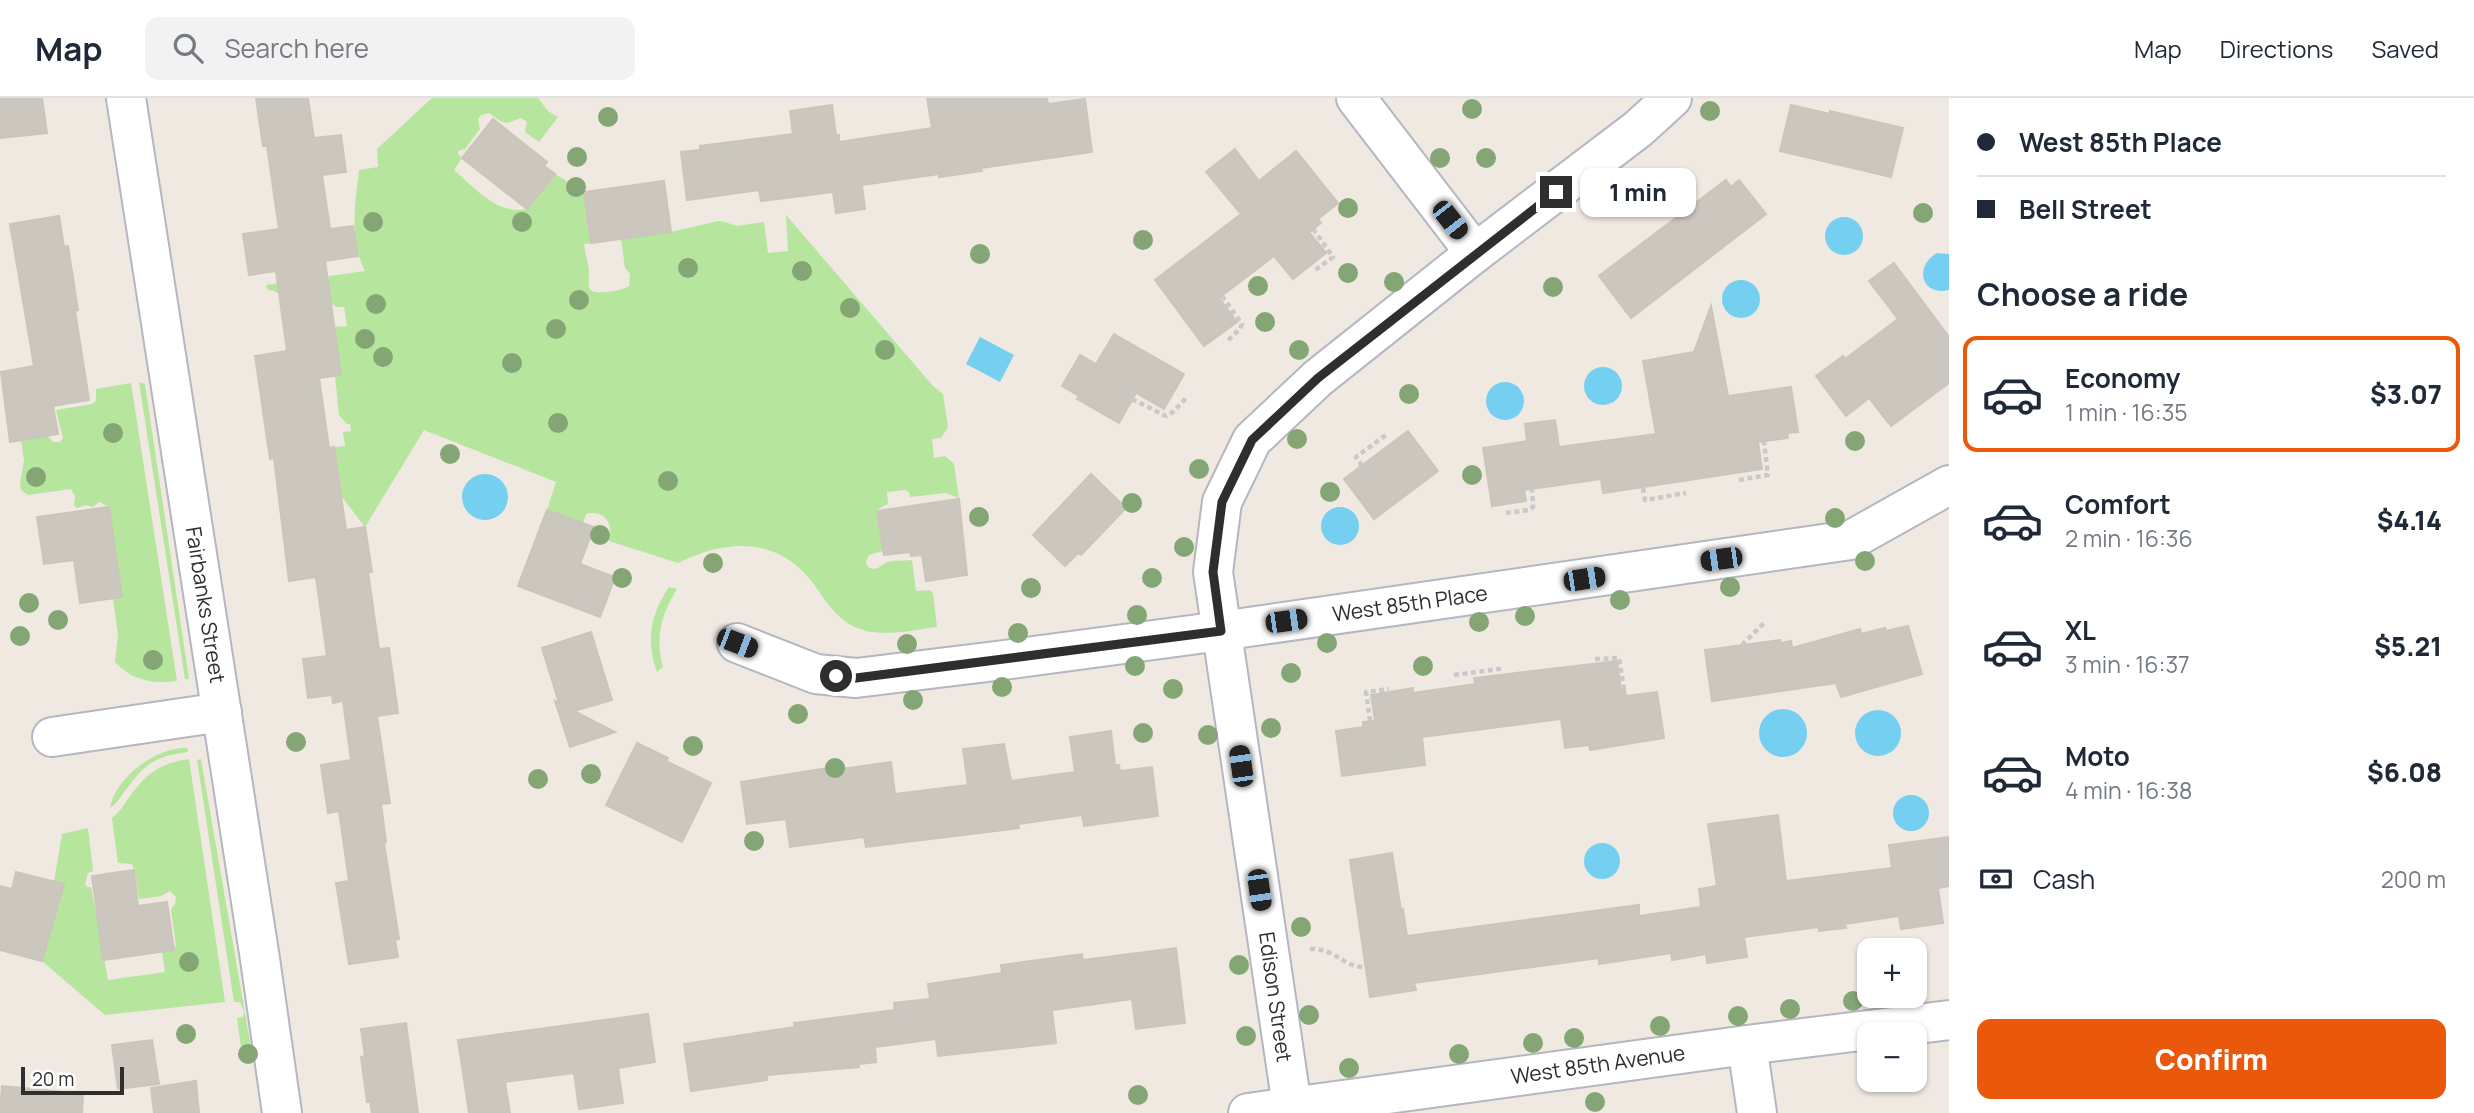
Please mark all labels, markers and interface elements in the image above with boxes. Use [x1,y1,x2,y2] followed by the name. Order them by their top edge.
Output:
[145,17,635,80] search box
[35,26,103,71] text: Map
[169,29,207,67] icon: search
[225,30,369,66] text: Search here
[2134,32,2182,65] text: Map
[2220,32,2333,65] text: Directions
[2371,32,2439,65] text: Saved
[2019,124,2222,160] text: West 85th Place
[1580,168,1696,217] callout: 1 min
[1540,176,1572,208] route end
[1609,176,1667,208] text: 1 min
[2019,191,2152,227] text: Bell Street
[1429,197,1472,243] car
[1977,272,2188,316] text: Choose a ride
[2065,360,2180,396] text: Economy
[1981,363,2044,426] icon: car
[2370,376,2442,412] text: $3.07
[2065,396,2188,428] text: 1 min · 16:35
[2065,486,2171,522] text: Comfort
[1981,489,2044,552] icon: car
[2377,502,2442,538] text: $4.14
[2065,522,2193,554] text: 2 min · 16:36
[180,525,232,685] street label: Fairbanks Street
[1699,546,1744,572] car
[1562,565,1607,593] car
[1330,578,1489,628] street label: West 85th Place
[1264,608,1309,634] car
[2065,612,2096,648] text: XL
[1981,615,2044,678] icon: car
[714,626,761,660] car
[2374,628,2442,664] text: $5.21
[2065,648,2190,680] text: 3 min · 16:37
[820,660,852,692] route start
[2065,738,2130,774] text: Moto
[1981,741,2044,804] icon: car
[1228,744,1255,788] car
[2367,754,2442,790] text: $6.08
[2065,774,2192,806] text: 4 min · 16:38
[1977,860,2015,898] icon: cash
[2033,861,2095,897] text: Cash
[2381,863,2446,895] text: 200 m
[1246,868,1273,912] car
[1253,930,1299,1064] street label: Edison Street
[1857,938,1927,1092] map controls
[1857,938,1927,1008] button: +
[1977,1019,2446,1099] button: Confirm
[1857,1022,1927,1092] button: −
[1509,1038,1687,1090] street label: West 85th Avenue
[21,1064,124,1096] scale bar
[32,1066,74,1092] text: 20 m

